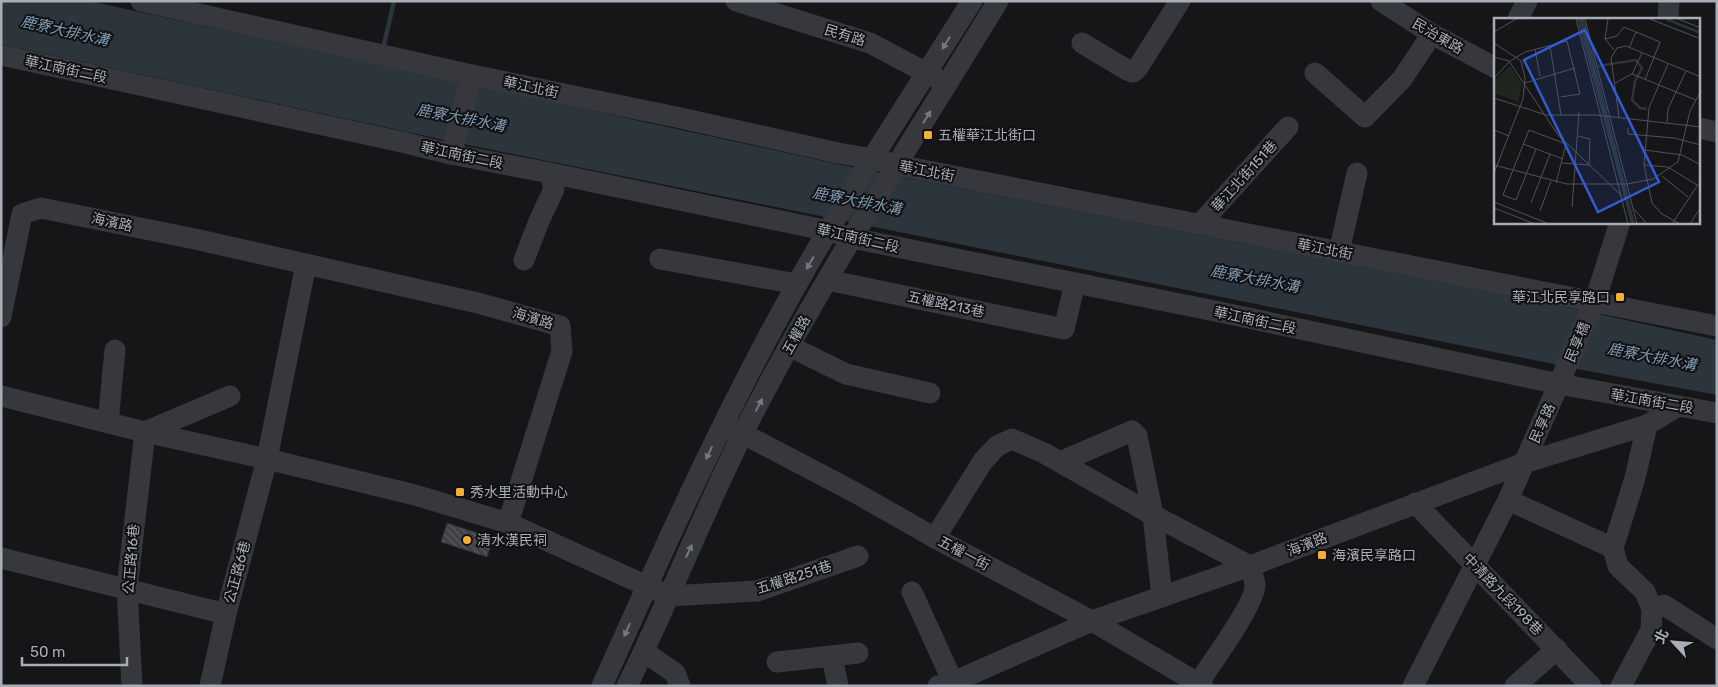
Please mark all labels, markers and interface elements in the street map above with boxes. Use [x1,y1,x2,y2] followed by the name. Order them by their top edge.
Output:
[19,12,113,50] water label: 鹿寮大排水溝
[1409,15,1466,58] street label: 民治東路
[1494,18,1700,224] inset map
[822,21,867,50] street label: 民有路
[941,36,951,49] one-way arrow
[23,52,109,87] street label: 華江南街二段
[502,73,560,102] street label: 華江北街
[415,101,509,136] water label: 鹿寮大排水溝
[922,110,931,123] one-way arrow
[938,127,1036,144] place label: 五權華江北街口
[922,129,934,141] marker: 五權華江北街口
[1208,137,1281,215] street label: 華江北街151巷
[419,138,505,173] street label: 華江南街二段
[898,158,956,185] street label: 華江北街
[811,184,905,219] water label: 鹿寮大排水溝
[90,210,134,235] street label: 海濱路
[815,221,901,256] street label: 華江南街二段
[1296,236,1354,263] street label: 華江北街
[805,257,814,270] one-way arrow
[1209,262,1303,297] water label: 鹿寮大排水溝
[906,288,986,321] street label: 五權路213巷
[1512,289,1610,306] place label: 華江北民享路口
[1614,291,1626,303] marker: 華江北民享路口
[1212,303,1298,338] street label: 華江南街二段
[510,304,555,333] street label: 海濱路
[779,313,814,358] street label: 五權路
[1561,320,1593,365] street label: 民享橋
[1606,340,1700,375] water label: 鹿寮大排水溝
[1609,386,1695,417] street label: 華江南街二段
[755,397,763,412] one-way arrow
[1526,401,1559,446] street label: 民享路
[705,446,713,460] one-way arrow
[470,484,568,501] place label: 秀水里活動中心
[454,486,466,498] marker: 秀水里活動中心
[120,523,143,595] street label: 公正路16巷
[1285,529,1330,560] street label: 海濱路
[477,532,547,549] place label: 清水漢民祠
[935,533,992,574] street label: 五權一街
[461,534,473,546] marker: 清水漢民祠
[221,539,254,605] street label: 公正路6巷
[686,544,694,558] one-way arrow
[1332,547,1416,564] place label: 海濱民享路口
[1316,549,1328,561] marker: 海濱民享路口
[1459,550,1546,639] street label: 中清路九段198巷
[754,557,834,598] street label: 五權路251巷
[1648,617,1698,667] north arrow
[623,622,631,637] one-way arrow
[1651,627,1672,647] text: 北
[22,634,128,666] scale bar
[30,643,65,661] text: 50 m

